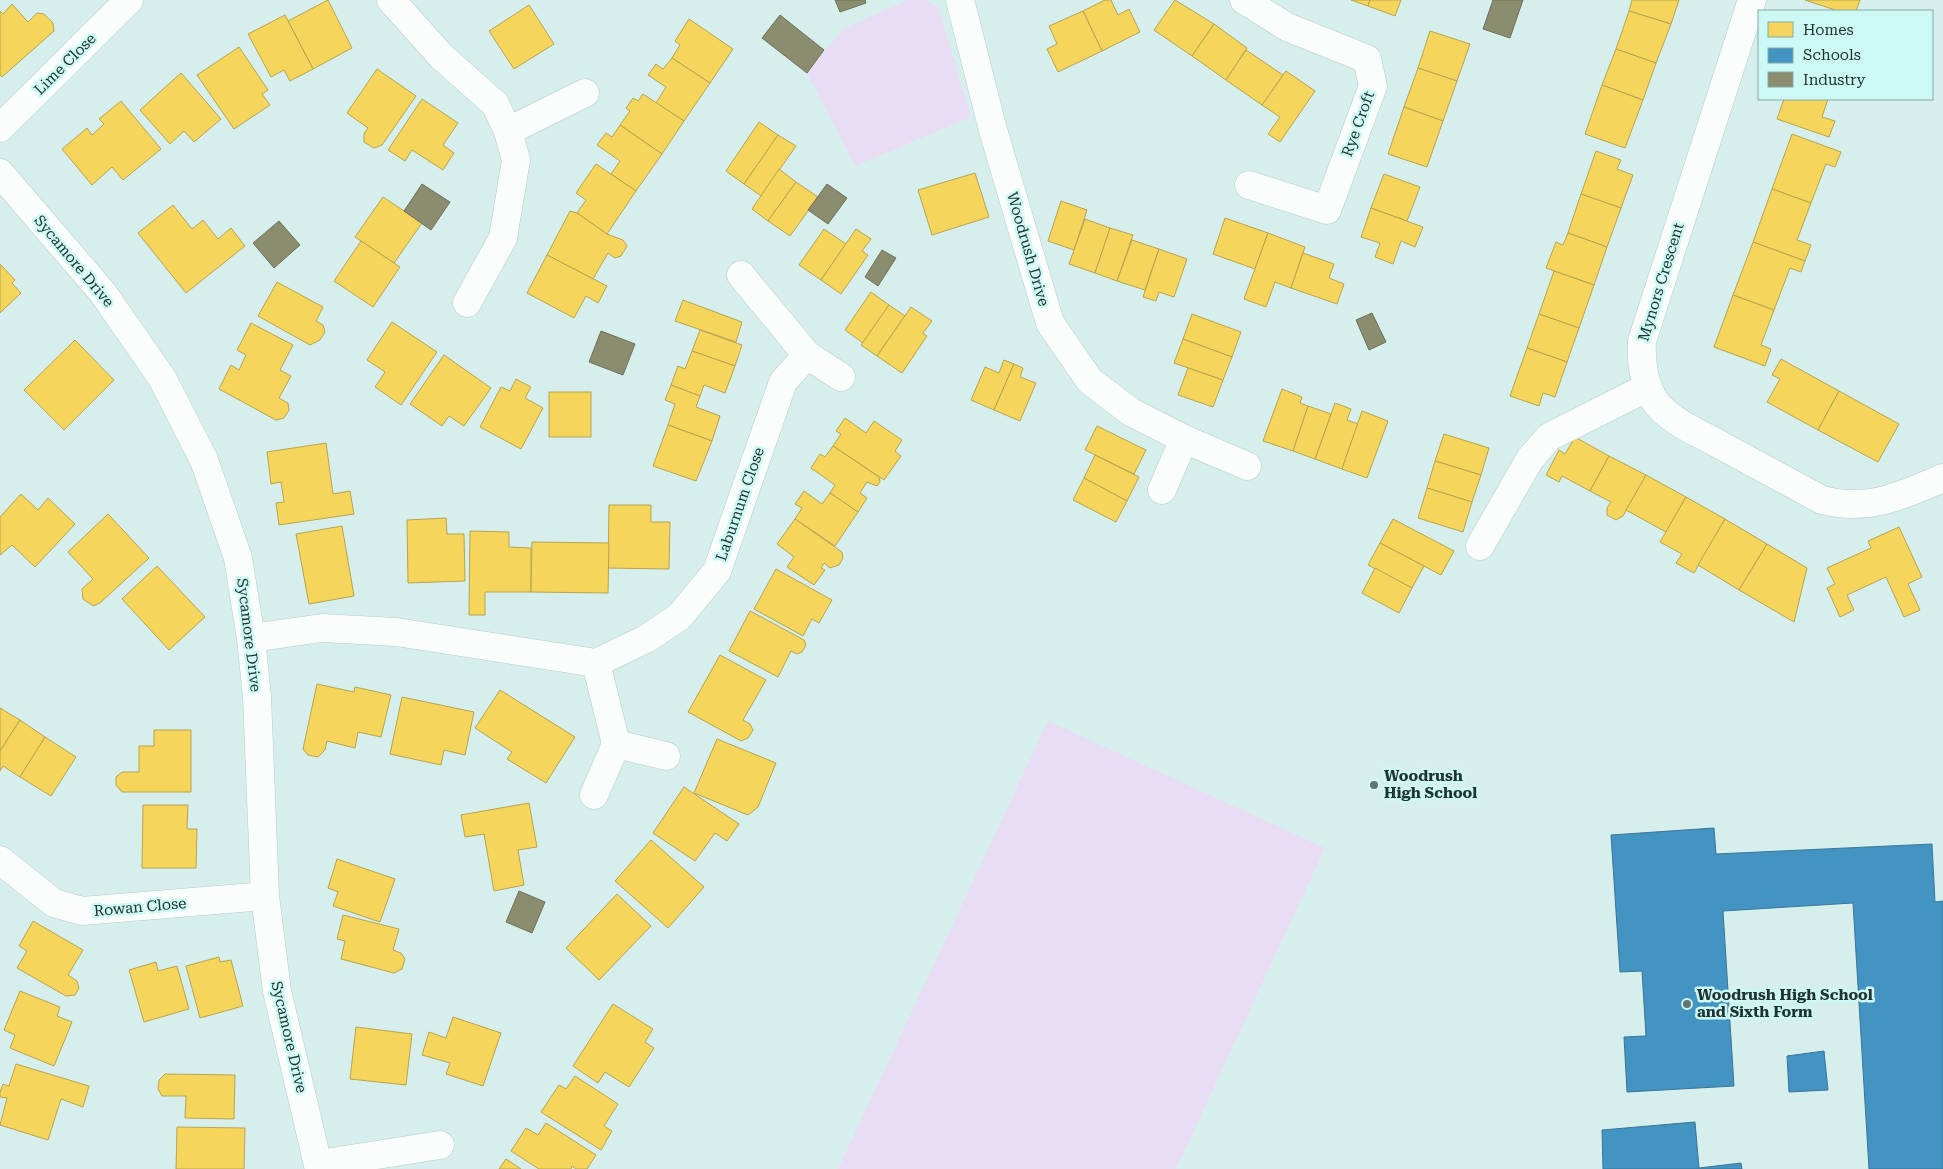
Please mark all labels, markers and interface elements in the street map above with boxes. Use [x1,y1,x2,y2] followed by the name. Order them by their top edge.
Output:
[1758,10,1933,100] legend
[1803,21,1854,39] text: Homes
[30,29,100,99] street label: Lime Close
[1803,46,1861,64] text: Schools
[1803,71,1865,89] text: Industry
[1338,88,1378,159] street label: Rye Croft
[1003,190,1053,308] street label: Woodrush Drive
[30,211,118,311] street label: Sycamore Drive
[1634,220,1688,343] street label: Mynors Crescent
[712,445,768,563] street label: Laburnum Close
[233,577,265,693] street label: Sycamore Drive
[1384,767,1477,802] place label: Woodrush High School
[1368,779,1380,791] marker: Woodrush High School
[93,894,187,920] street label: Rowan Close
[267,979,311,1095] street label: Sycamore Drive
[1697,986,1873,1021] place label: Woodrush High School and Sixth Form
[1681,998,1693,1010] marker: Woodrush High School and Sixth Form

